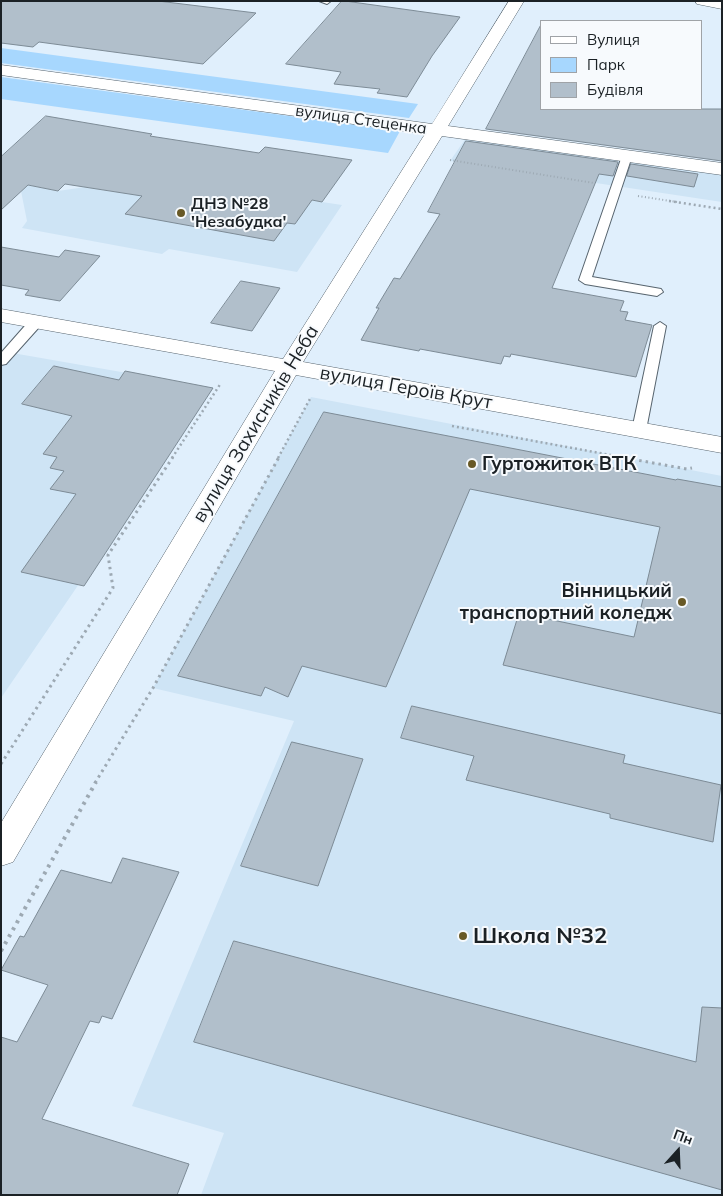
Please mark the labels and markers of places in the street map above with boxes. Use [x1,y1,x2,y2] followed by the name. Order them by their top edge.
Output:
[191,194,286,232] place label: ДНЗ №28 'Незабудка'
[175,207,187,219] marker: ДНЗ №28 'Незабудка'
[482,453,637,475] place label: Гуртожиток ВТК
[466,458,478,470] marker: Гуртожиток ВТК
[460,580,672,624] place label: Вінницький транспортний коледж
[676,596,688,608] marker: Вінницький транспортний коледж
[473,923,607,949] place label: Школа №32
[457,930,469,942] marker: Школа №32

